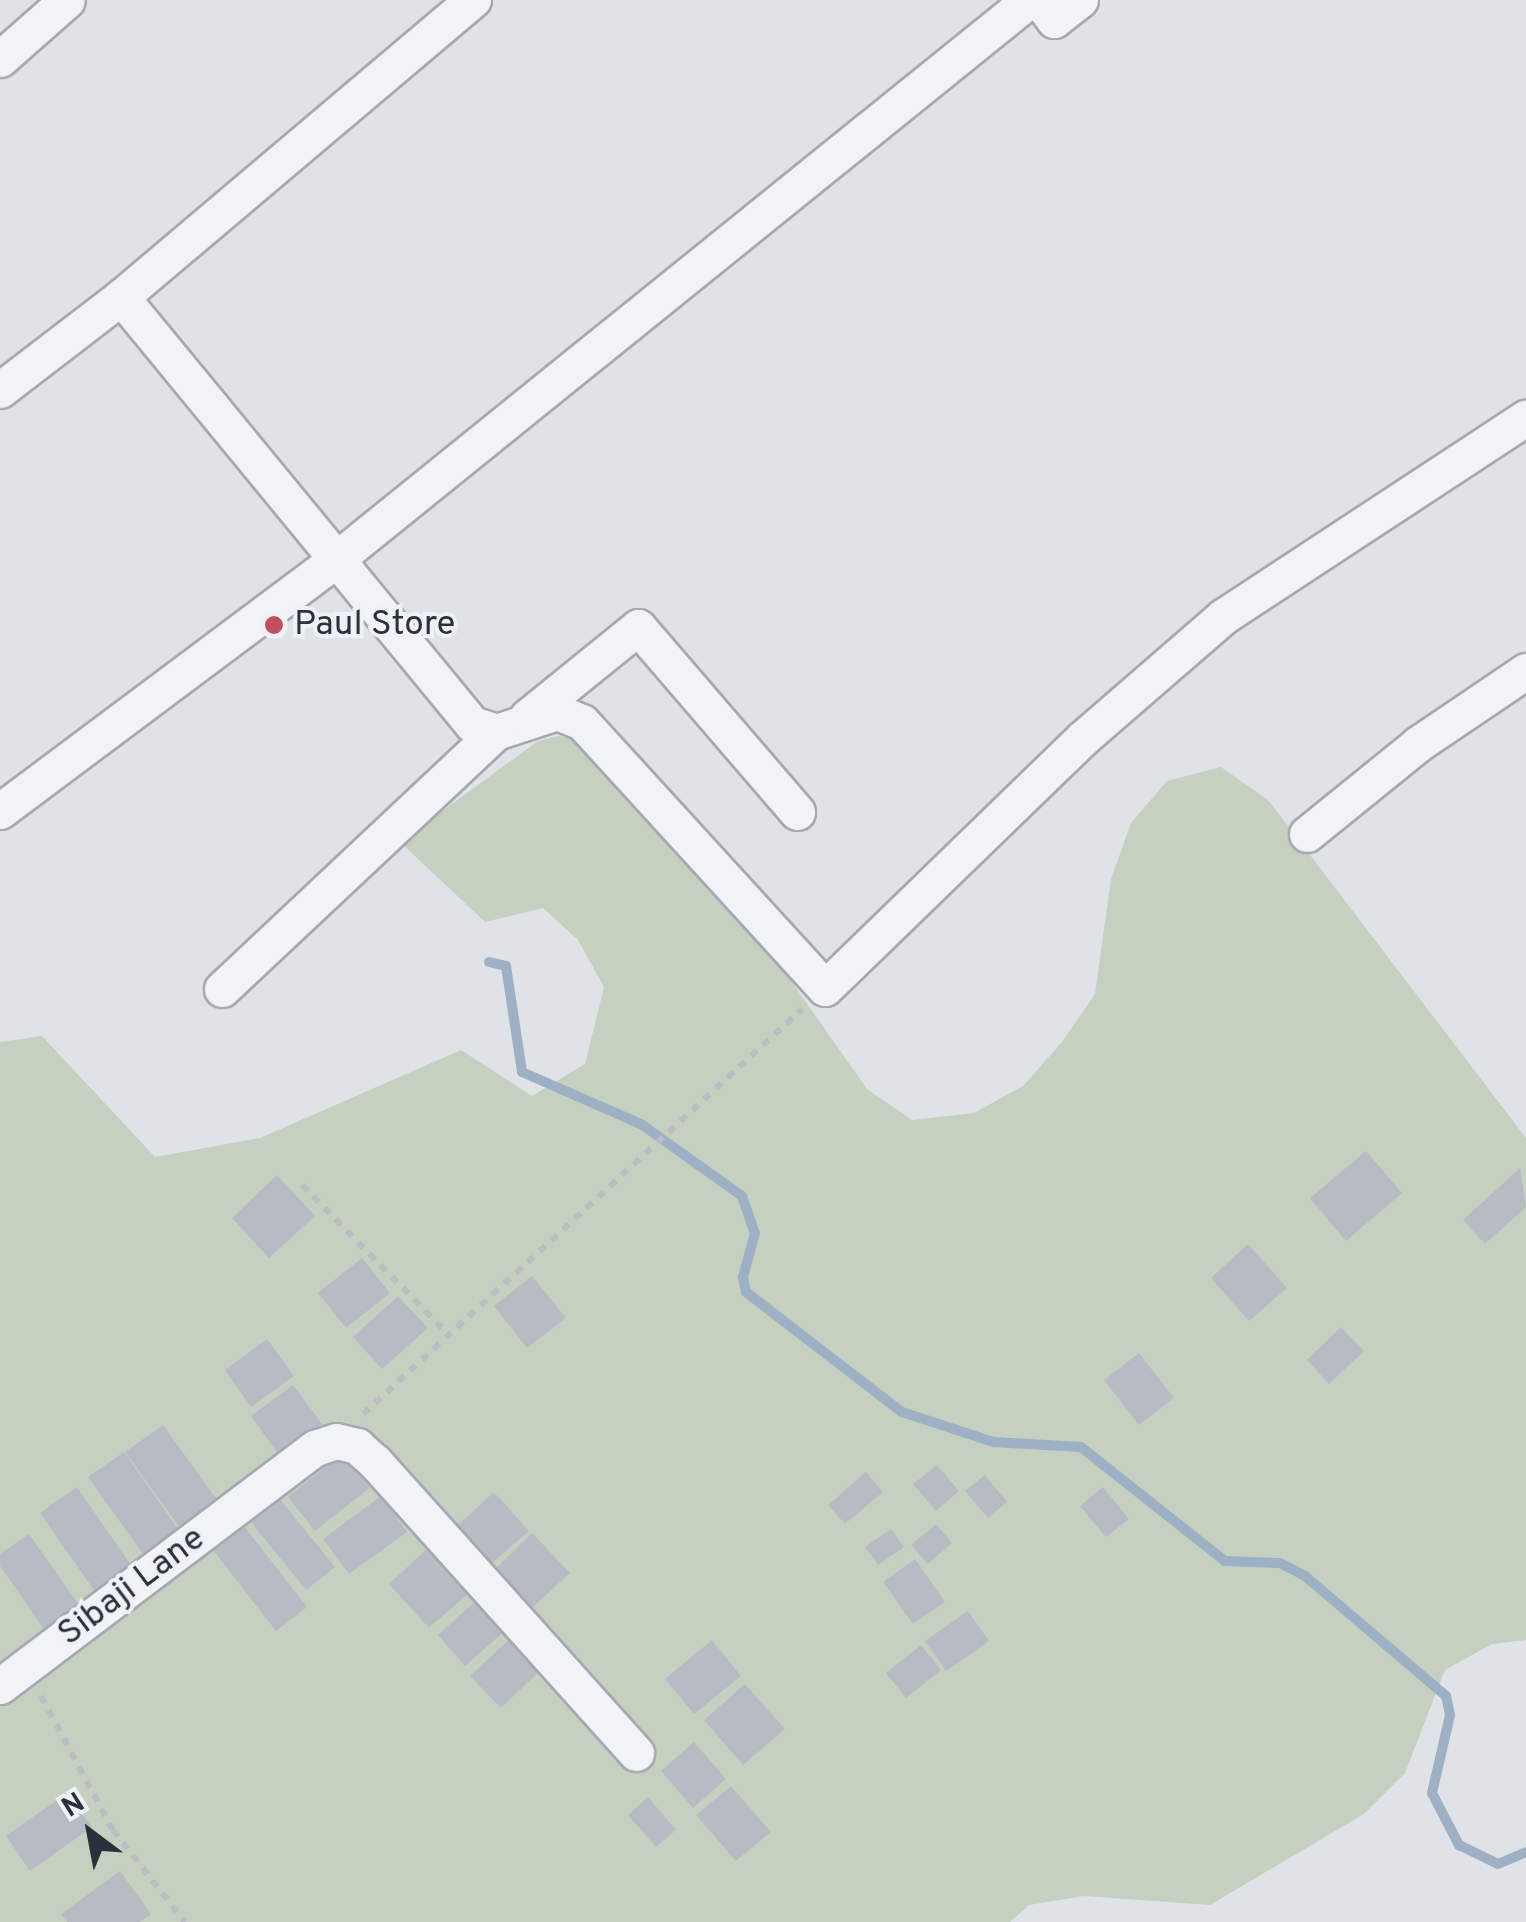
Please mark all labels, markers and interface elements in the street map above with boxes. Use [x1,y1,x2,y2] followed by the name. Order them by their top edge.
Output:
[294,604,455,646] place label: Paul Store
[263,614,285,636] marker: Paul Store
[50,1518,214,1656] street label: Sibaji Lane
[40,1782,140,1882] north arrow
[56,1786,92,1827] text: N

